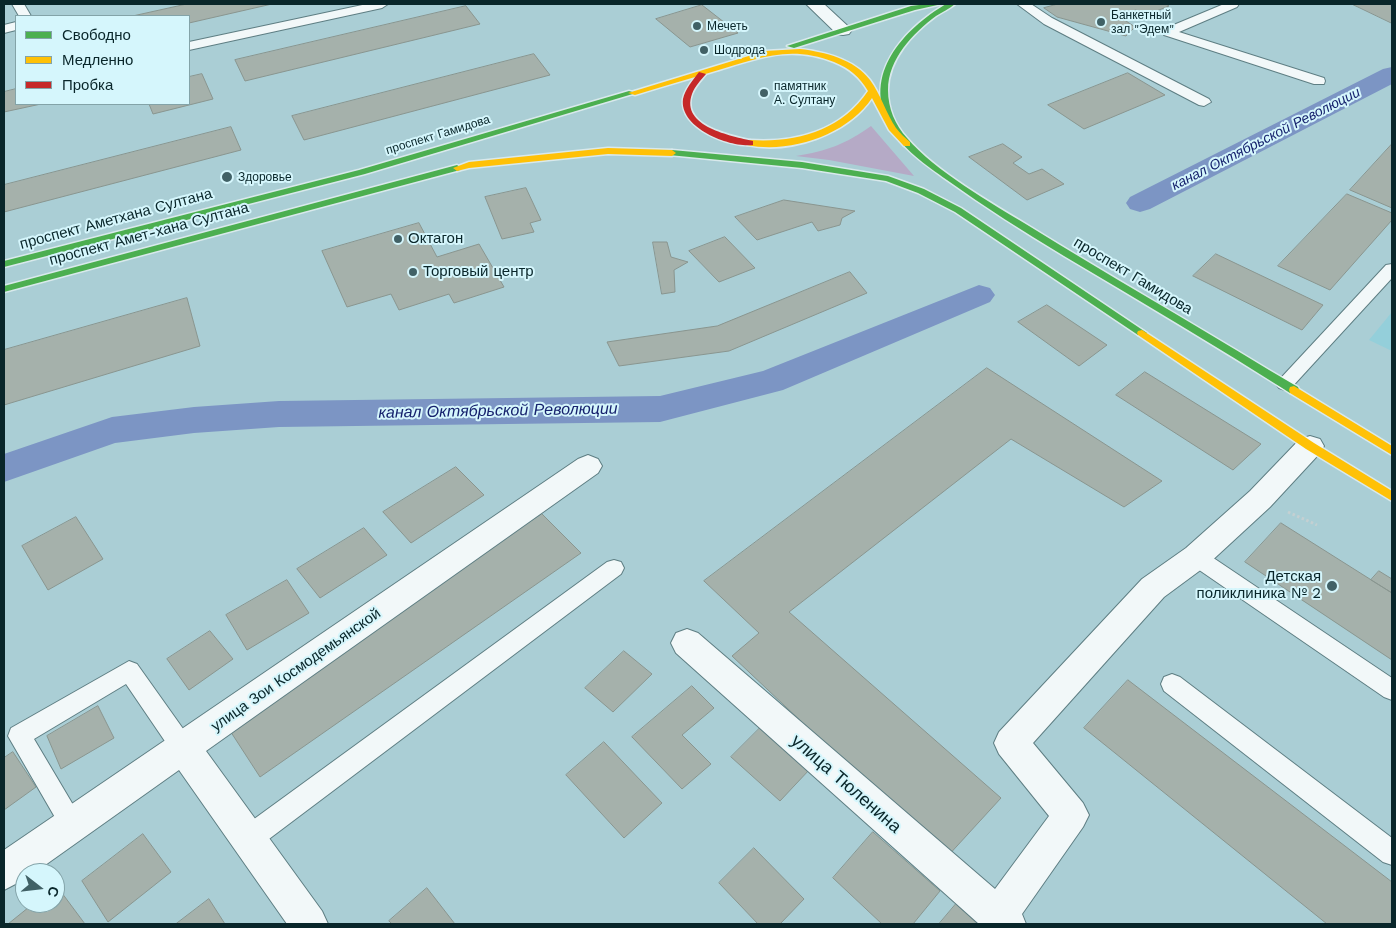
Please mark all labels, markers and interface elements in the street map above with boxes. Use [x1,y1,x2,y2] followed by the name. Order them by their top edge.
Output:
[1111,8,1174,36] place label: Банкетный зал "Эдем"
[15,15,190,105] legend
[1095,16,1107,28] marker: Банкетный зал "Эдем"
[707,19,748,33] place label: Мечеть
[691,20,703,32] marker: Мечеть
[62,26,131,44] text: Свободно
[714,43,765,57] place label: Шодрода
[698,44,710,56] marker: Шодрода
[62,51,133,69] text: Медленно
[62,76,113,94] text: Пробка
[774,79,835,107] place label: памятник А. Султану
[1169,84,1363,194] water label: канал Октябрьской Революции
[758,87,770,99] marker: памятник А. Султану
[384,112,492,158] street label: проспект Гамидова
[220,170,234,184] marker: Здоровье
[238,170,292,184] place label: Здоровье
[18,185,214,253] street label: проспект Аметхана Султана
[47,199,251,269] street label: проспект Амет-хана Султана
[408,230,463,248] place label: Октагон
[392,233,404,245] marker: Октагон
[1070,234,1196,318] street label: проспект Гамидова
[423,263,534,281] place label: Торговый центр
[407,266,419,278] marker: Торговый центр
[378,399,618,423] water label: канал Октябрьской Революции
[1197,568,1321,603] place label: Детская поликлиника № 2
[1325,579,1339,593] marker: Детская поликлиника № 2
[208,604,384,736] street label: улица Зои Космодемьянской
[786,730,906,838] street label: улица Тюленина
[15,863,65,913] north arrow
[44,885,63,899] text: С

